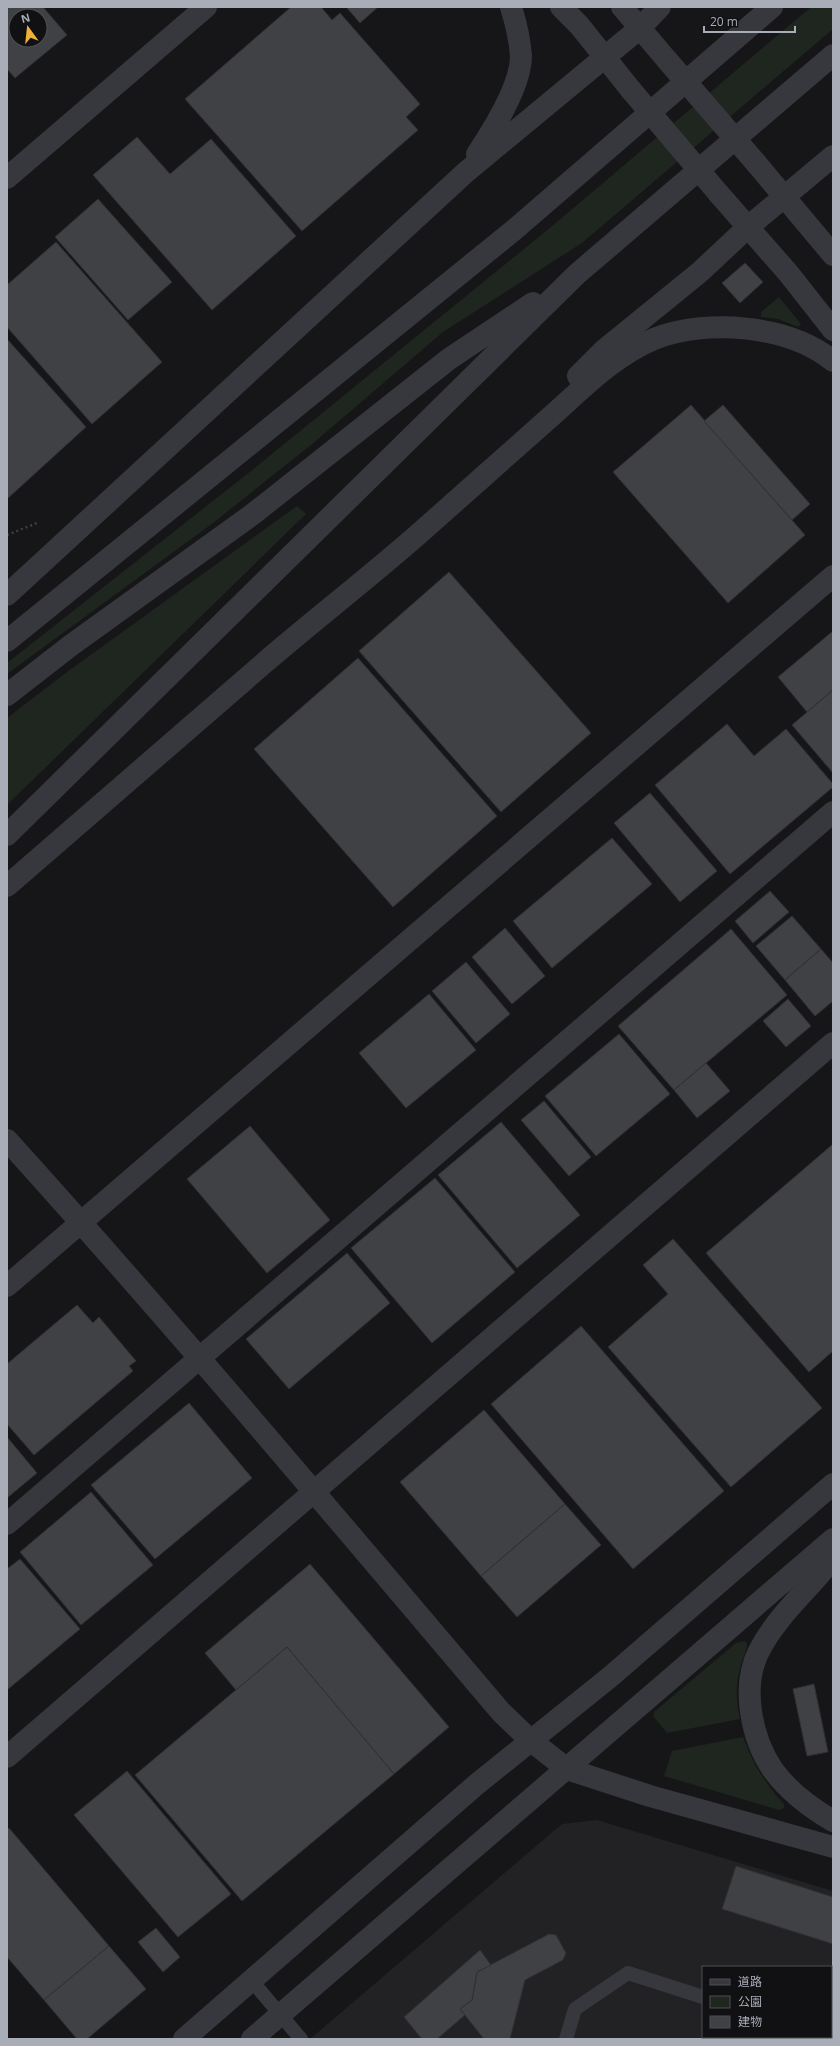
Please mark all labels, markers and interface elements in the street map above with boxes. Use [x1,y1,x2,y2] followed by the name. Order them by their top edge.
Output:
[8,8,48,48] north arrow
[704,8,795,34] scale bar
[19,9,32,26] text: N
[710,13,738,30] text: 20 m
[702,1966,832,2038] legend
[738,1973,762,1990] text: 道路
[738,1993,762,2010] text: 公園
[738,2013,762,2030] text: 建物

